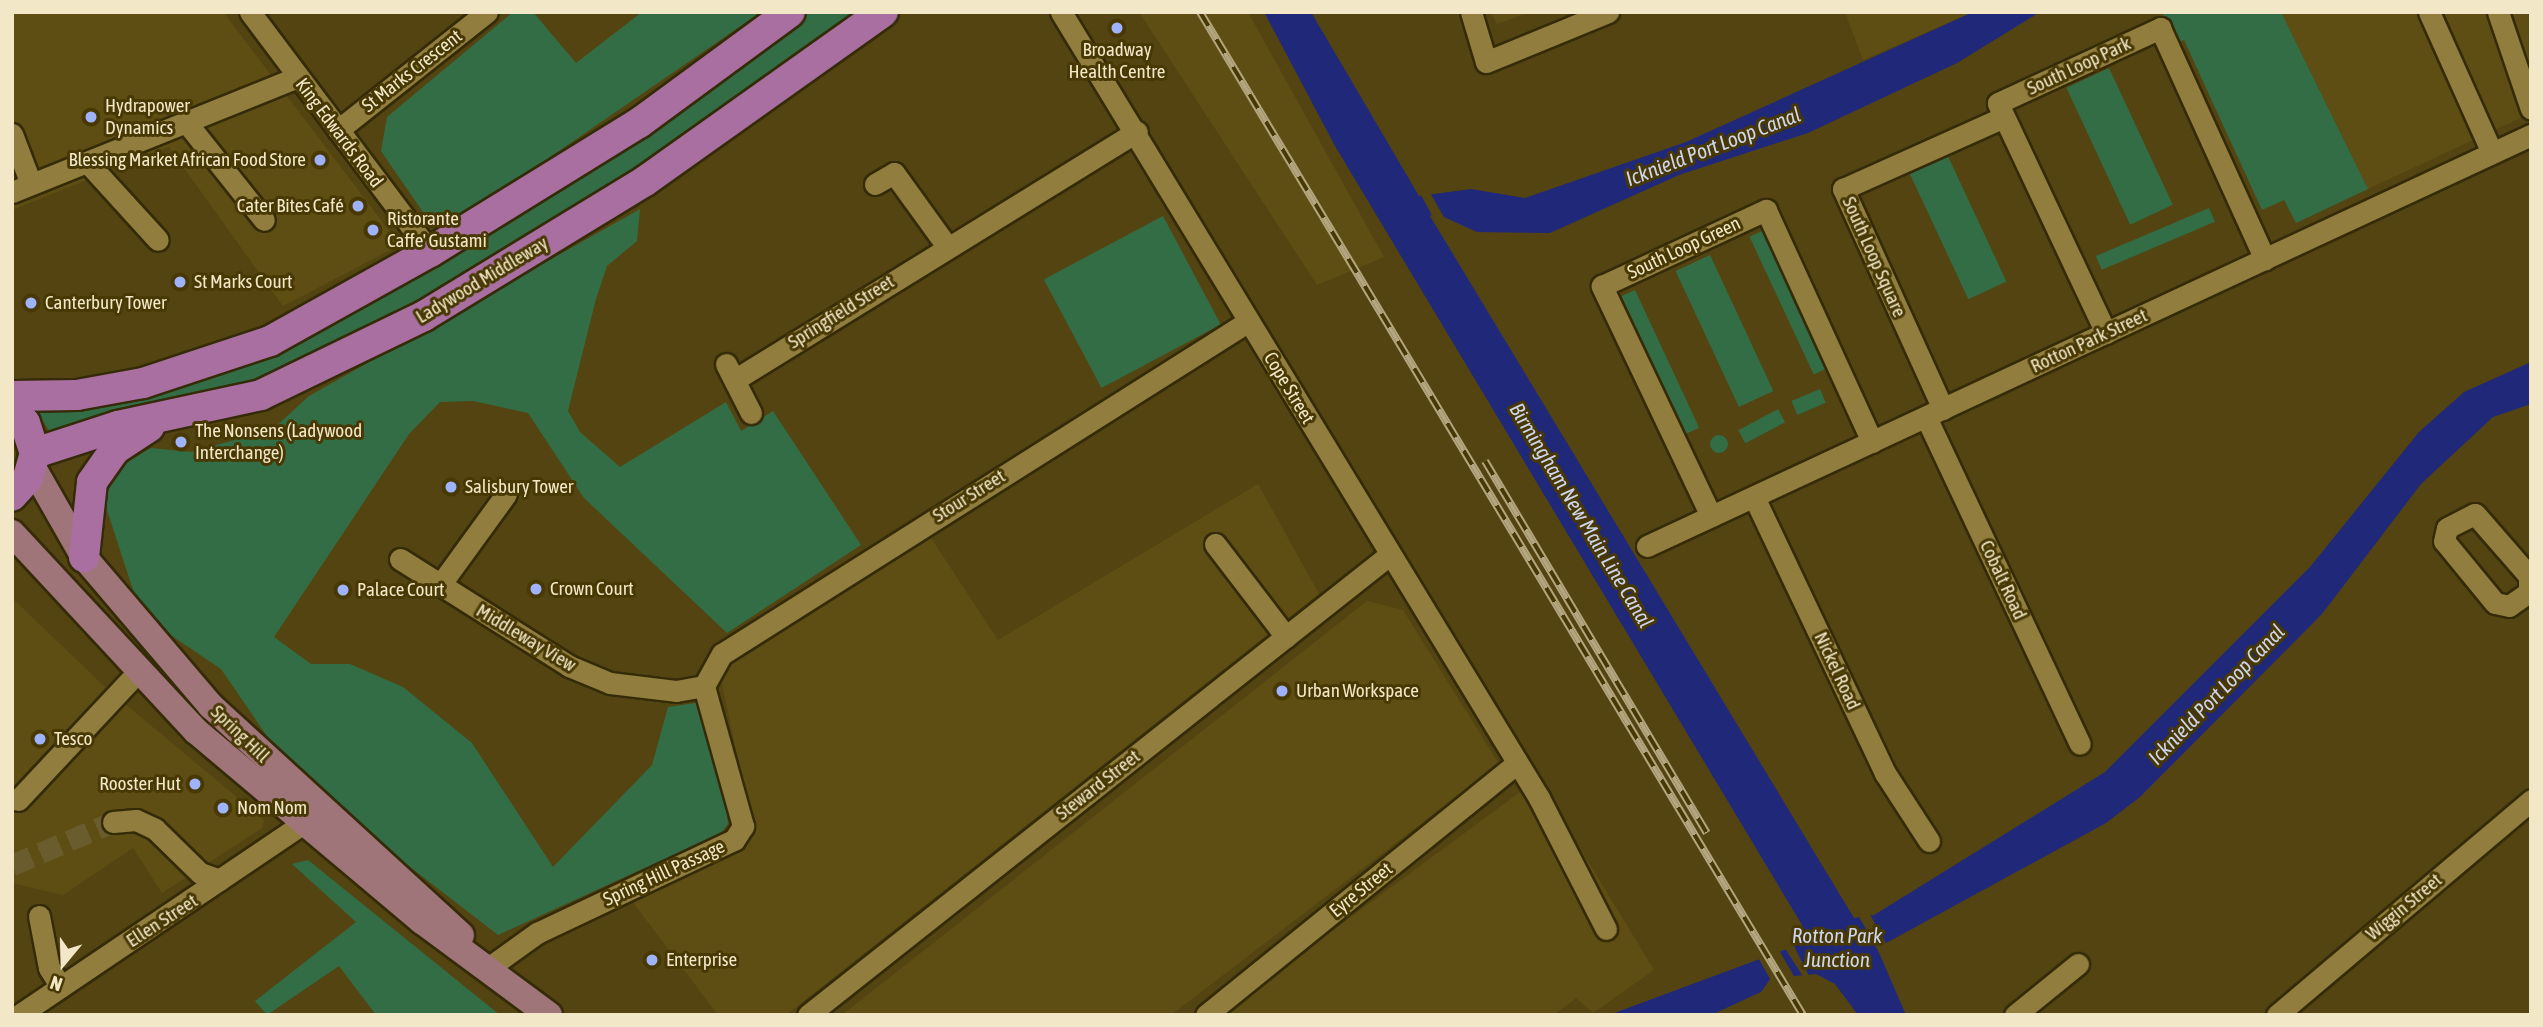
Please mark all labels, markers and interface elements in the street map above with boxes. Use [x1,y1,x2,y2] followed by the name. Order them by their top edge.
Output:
[1109,20,1125,36] marker: Broadway Health Centre
[357,25,467,117] street label: St Marks Crescent
[2023,32,2135,100] street label: South Loop Park
[1069,39,1165,83] place label: Broadway Health Centre
[290,74,388,192] street label: King Edwards Road
[105,95,190,139] place label: Hydrapower Dynamics
[1622,101,1804,191] water label: Icknield Port Loop Canal
[83,109,99,125] marker: Hydrapower Dynamics
[69,149,306,171] place label: Blessing Market African Food Store
[312,152,328,168] marker: Blessing Market African Food Store
[1837,193,1911,321] street label: South Loop Square
[237,195,344,217] place label: Cater Bites Café
[350,198,366,214] marker: Cater Bites Café
[387,208,487,252] place label: Ristorante Caffe' Gustami
[1624,212,1744,284] street label: South Loop Green
[365,222,381,238] marker: Ristorante Caffe' Gustami
[412,232,552,328] street label: Ladywood Middleway
[784,270,898,354] street label: Springfield Street
[194,271,292,293] place label: St Marks Court
[172,274,188,290] marker: St Marks Court
[45,292,167,314] place label: Canterbury Tower
[23,295,39,311] marker: Canterbury Tower
[2027,304,2151,378] street label: Rotton Park Street
[1259,348,1319,428] street label: Cope Street
[1505,398,1659,632] water label: Birmingham New Main Line Canal
[195,420,362,464] place label: The Nonsens (Ladywood Interchange)
[173,434,189,450] marker: The Nonsens (Ladywood Interchange)
[929,465,1009,527] street label: Stour Street
[465,476,573,498] place label: Salisbury Tower
[443,479,459,495] marker: Salisbury Tower
[1975,537,2031,623] street label: Cobalt Road
[550,578,634,600] place label: Crown Court
[357,579,444,601] place label: Palace Court
[528,581,544,597] marker: Crown Court
[335,582,351,598] marker: Palace Court
[472,599,580,677] street label: Middleway View
[2143,619,2289,769] water label: Icknield Port Loop Canal
[1809,629,1865,713] street label: Nickel Road
[1296,680,1419,702] place label: Urban Workspace
[1274,683,1290,699] marker: Urban Workspace
[206,701,274,767] street label: Spring Hill
[54,728,92,750] place label: Tesco
[32,731,48,747] marker: Tesco
[1051,745,1145,825] street label: Steward Street
[99,773,181,795] place label: Rooster Hut
[187,776,203,792] marker: Rooster Hut
[237,797,307,819] place label: Nom Nom
[215,800,231,816] marker: Nom Nom
[600,835,728,911] street label: Spring Hill Passage
[1325,858,1397,922] street label: Eyre Street
[2361,869,2447,945] street label: Wiggin Street
[122,890,202,952] street label: Ellen Street
[1792,922,1882,972] water label: Rotton Park Junction
[28,929,98,999] north arrow
[666,949,737,971] place label: Enterprise
[644,952,660,968] marker: Enterprise
[47,972,65,996] text: N

